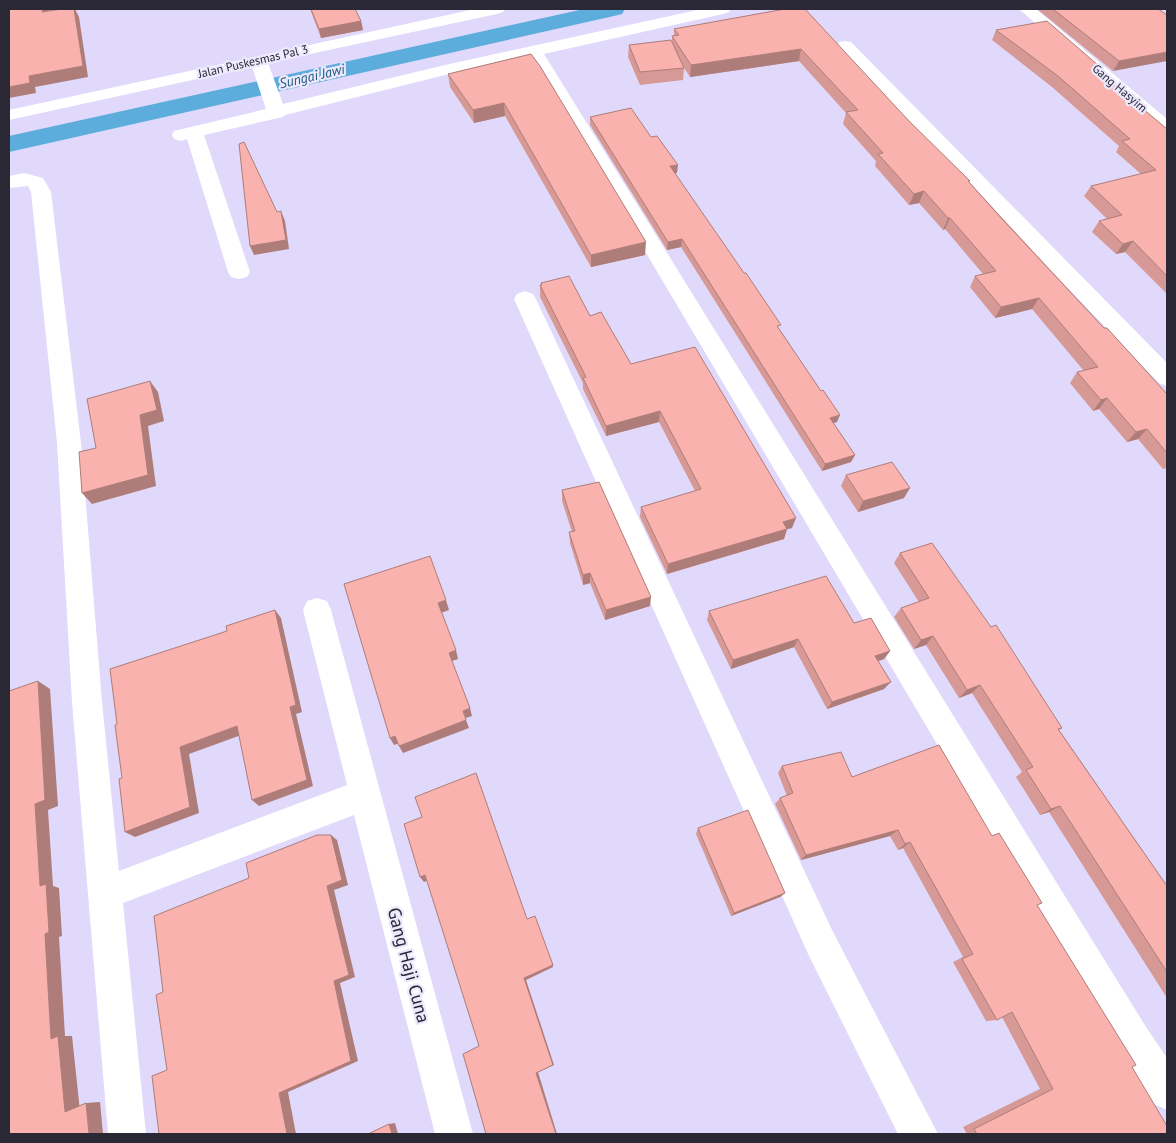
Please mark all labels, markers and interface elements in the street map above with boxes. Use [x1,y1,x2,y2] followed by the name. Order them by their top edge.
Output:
[195,41,310,81] street label: Jalan Puskesmas Pal 3
[277,60,347,92] water label: Sungai Jawi
[1089,61,1151,115] street label: Gang Hasyim
[383,905,435,1025] street label: Gang Haji Cuna

